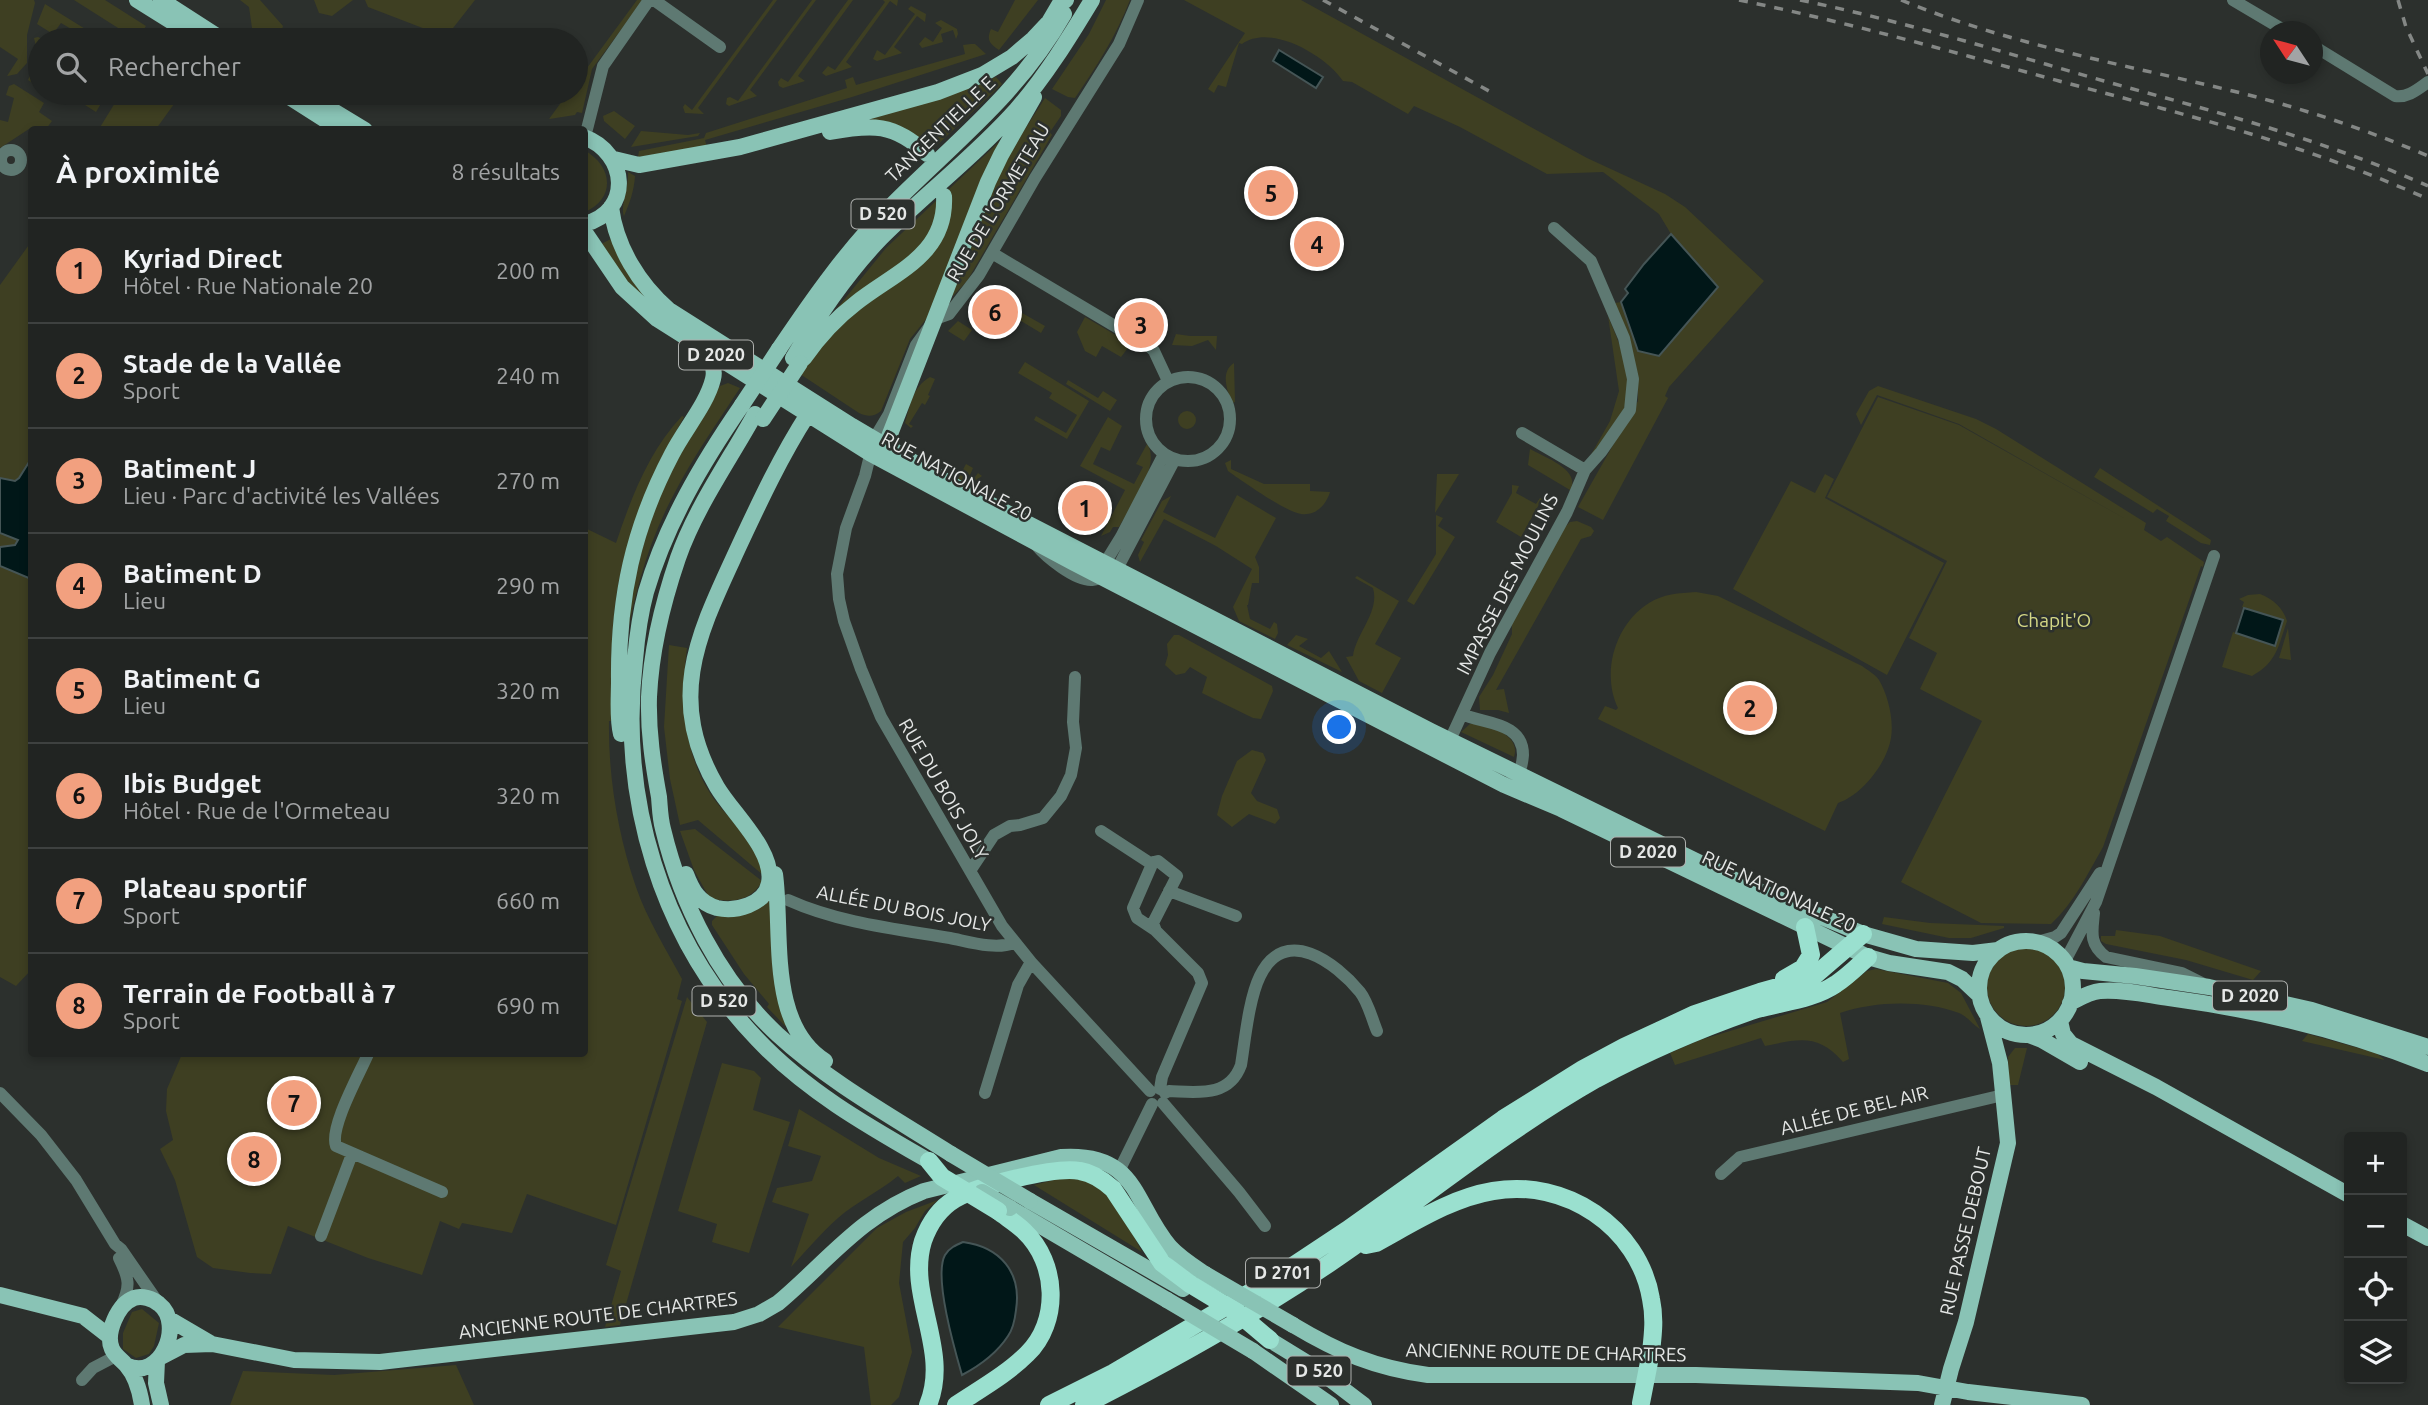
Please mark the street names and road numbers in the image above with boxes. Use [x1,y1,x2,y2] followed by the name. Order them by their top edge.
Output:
[881,71,999,187] street label: TANGENTIELLE E
[942,119,1054,285] street label: RUE DE L'ORMETEAU
[852,200,914,229] road number: D 520
[679,340,753,370] road number: D 2020
[878,427,1036,525] street label: RUE NATIONALE 20
[1452,490,1562,678] street label: IMPASSE DES MOULINS
[895,714,993,864] street label: RUE DU BOIS JOLY
[1611,838,1685,866] road number: D 2020
[1699,846,1859,936] street label: RUE NATIONALE 20
[815,880,993,936] street label: ALLÉE DU BOIS JOLY
[2213,981,2287,1010] road number: D 2020
[692,986,756,1016] road number: D 520
[1778,1081,1930,1139] street label: ALLÉE DE BEL AIR
[1935,1144,1995,1317] street label: RUE PASSE DEBOUT
[1246,1258,1320,1288] road number: D 2701
[457,1287,739,1343] street label: ANCIENNE ROUTE DE CHARTRES
[1405,1339,1687,1365] street label: ANCIENNE ROUTE DE CHARTRES
[1288,1356,1350,1386] road number: D 520

